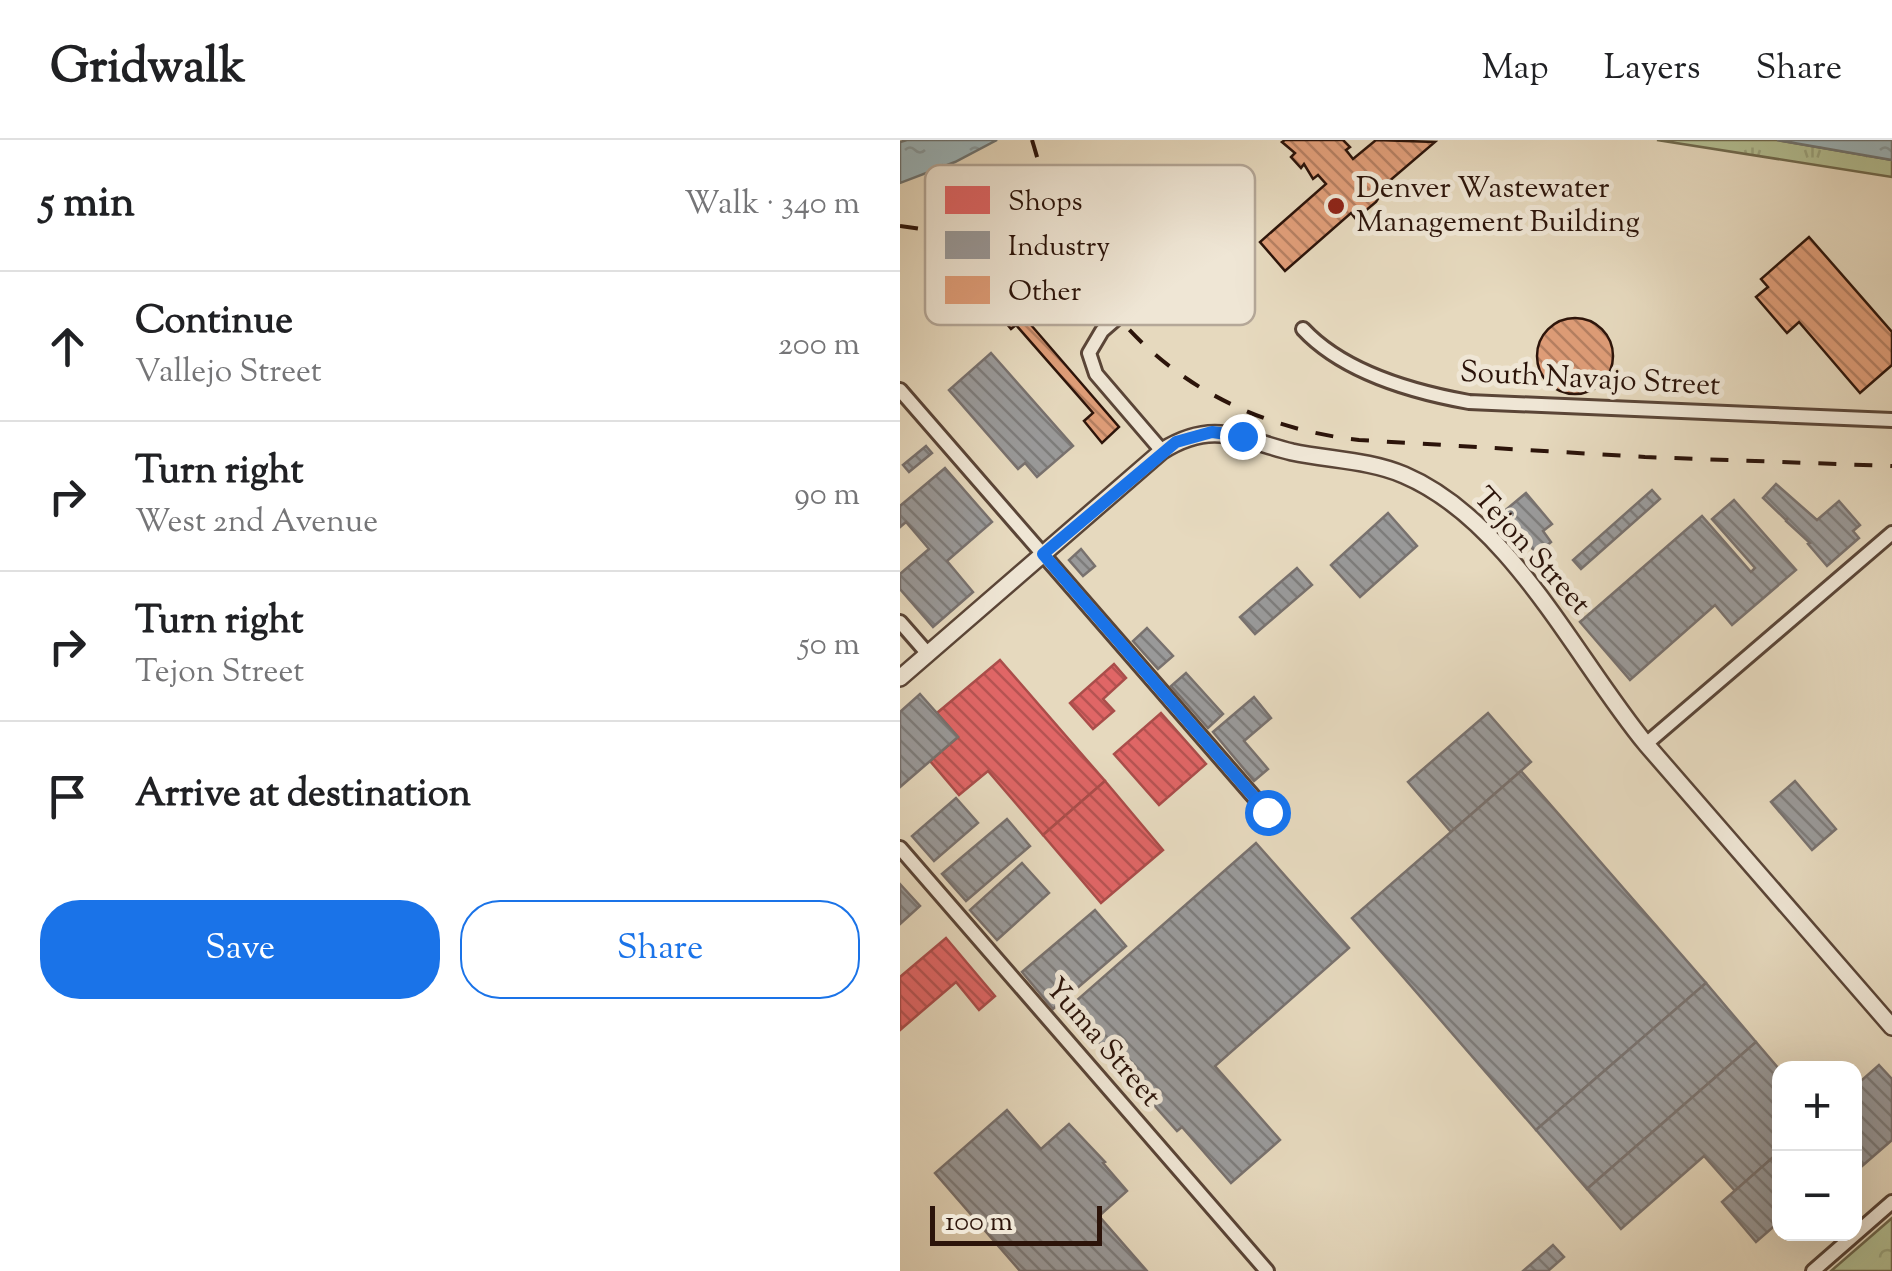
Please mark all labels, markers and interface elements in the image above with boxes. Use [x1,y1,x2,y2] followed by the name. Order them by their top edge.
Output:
[50,35,245,104] text: Gridwalk
[1481,44,1549,95] text: Map
[1604,44,1701,95] text: Layers
[1756,44,1842,95] text: Share
[925,165,1255,325] legend
[1356,168,1640,245] place label: Denver Wastewater Management Building
[40,175,135,235] text: 5 min
[684,182,860,228] text: Walk · 340 m
[1008,183,1082,223] text: Shops
[1325,195,1347,217] marker: Denver Wastewater Management Building
[1008,228,1110,268] text: Industry
[1008,273,1082,313] text: Other
[135,296,293,350] text: Continue
[40,319,95,374] icon: ahead
[778,323,860,369] text: 200 m
[135,350,322,396] text: Vallejo Street
[1459,352,1721,408] street label: South Navajo Street
[1220,414,1266,460] route end
[135,446,303,500] text: Turn right
[40,469,95,524] icon: right
[794,473,860,519] text: 90 m
[1462,479,1600,625] street label: Tejon Street
[135,500,378,546] text: West 2nd Avenue
[135,596,303,650] text: Turn right
[40,619,95,674] icon: right
[799,623,860,669] text: 50 m
[135,650,304,696] text: Tejon Street
[40,769,95,824] icon: arrive
[135,769,471,823] text: Arrive at destination
[1245,790,1291,836] route start
[40,900,440,999] button: Save
[460,900,860,999] button: Share
[1034,969,1170,1117] street label: Yuma Street
[1772,1061,1862,1241] map controls
[1772,1061,1862,1151] button: +
[1772,1151,1862,1241] button: −
[930,1201,1102,1246] scale bar
[945,1203,1013,1243] text: 100 m

